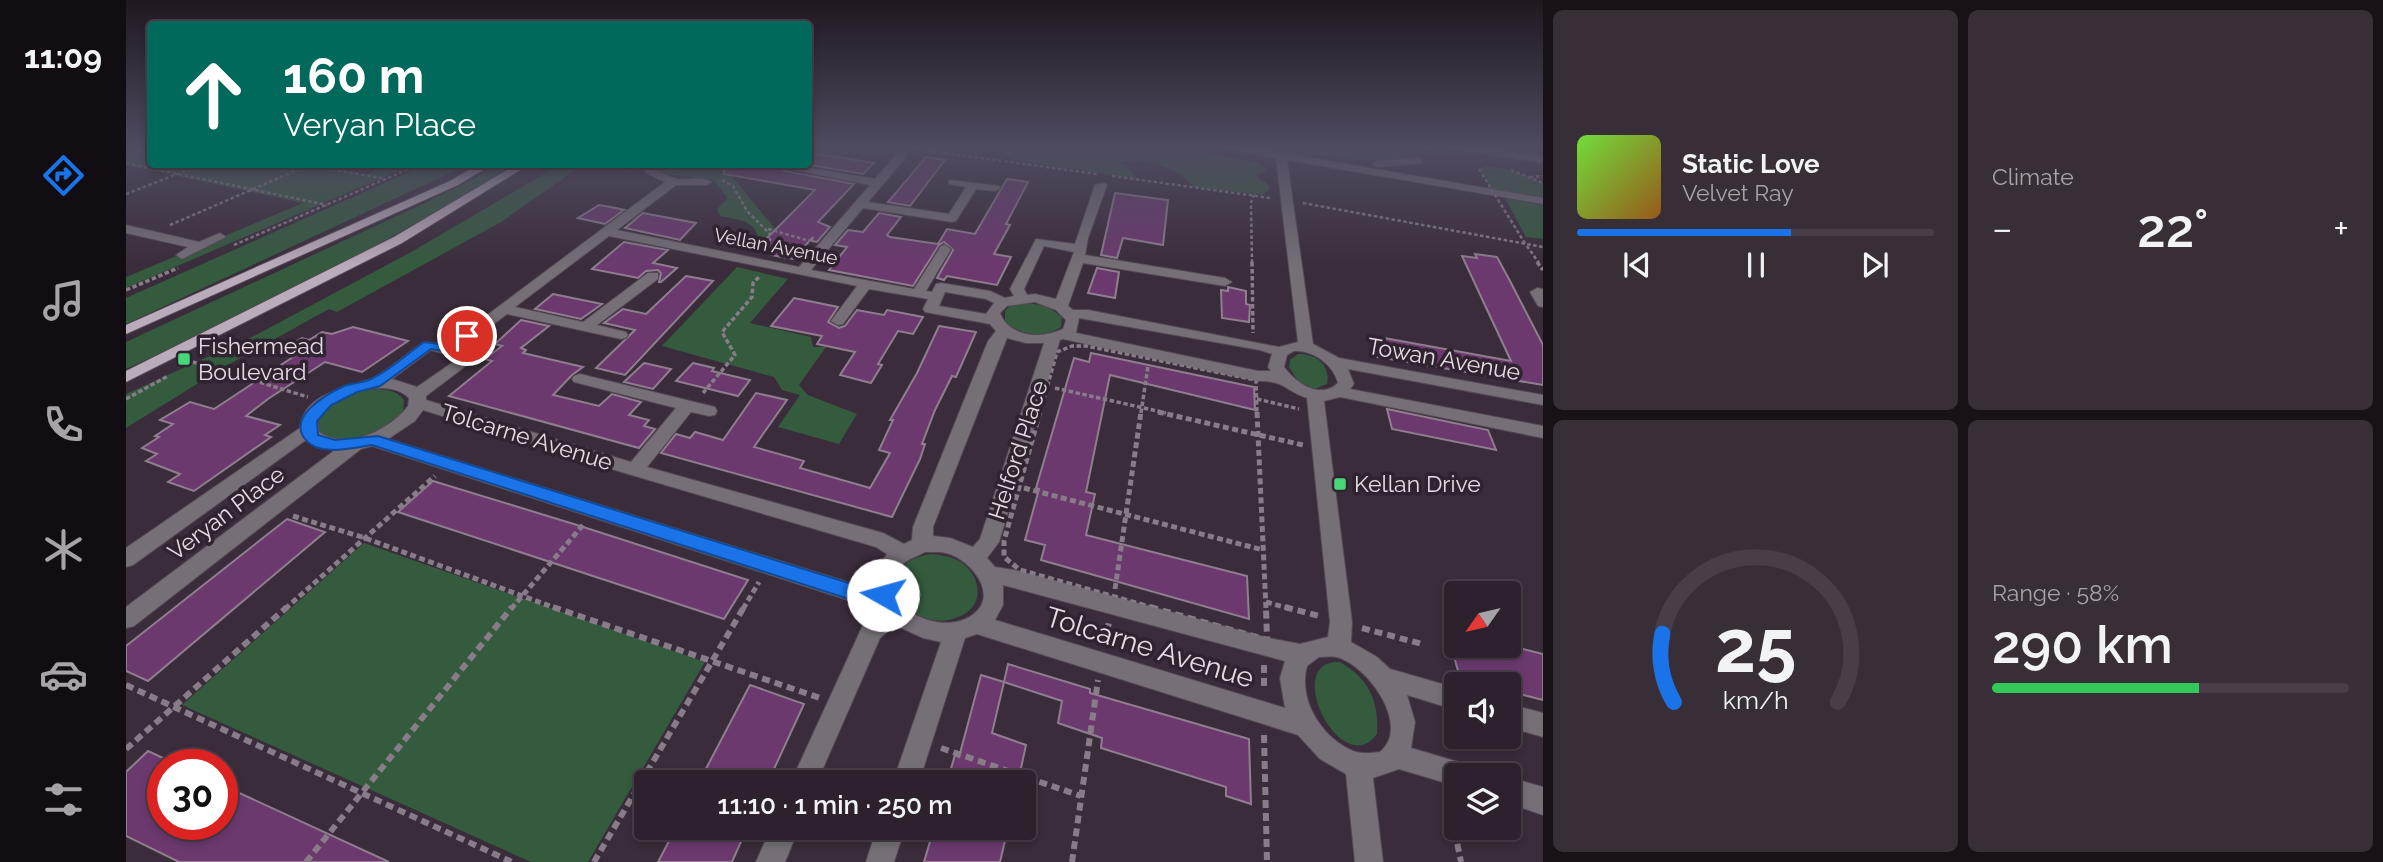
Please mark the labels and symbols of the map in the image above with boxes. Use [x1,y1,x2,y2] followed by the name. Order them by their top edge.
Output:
[712,223,840,269] street label: Vellan Avenue
[437,306,497,366] pin
[198,332,324,385] place label: Fishermead Boulevard
[1365,332,1523,385] street label: Towan Avenue
[176,351,192,367] marker: Fishermead Boulevard
[982,377,1053,523] street label: Helford Place
[438,398,616,475] street label: Tolcarne Avenue
[162,460,289,565] street label: Veryan Place
[1354,470,1481,497] place label: Kellan Drive
[1332,476,1348,492] marker: Kellan Drive
[846,558,920,632] position arrow
[1444,581,1521,658] north arrow
[1042,600,1258,695] street label: Tolcarne Avenue
[147,749,238,840] speed limit sign: 30

